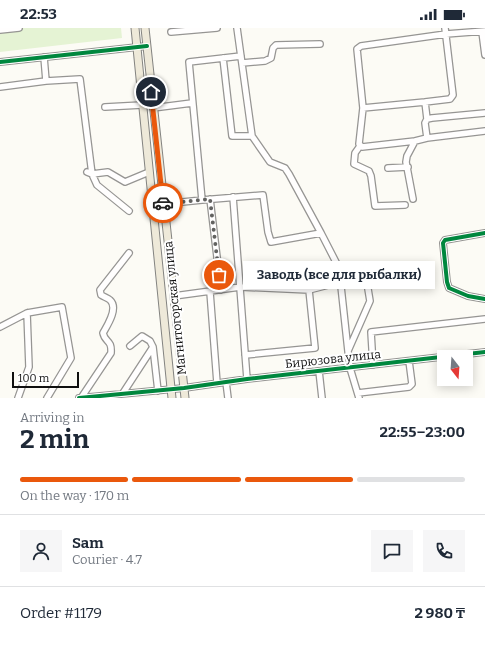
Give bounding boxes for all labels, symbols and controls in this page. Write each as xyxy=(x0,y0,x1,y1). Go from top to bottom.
text: 22:53 xyxy=(20,5,57,23)
pin xyxy=(134,75,168,109)
icon: home xyxy=(140,81,162,103)
courier xyxy=(143,183,183,223)
icon: car xyxy=(152,192,174,214)
street label: Магнитогорская улица xyxy=(161,240,189,376)
pin xyxy=(202,258,236,292)
callout: Заводь (все для рыбалки) xyxy=(243,261,435,289)
icon: bag xyxy=(208,264,230,286)
text: Заводь (все для рыбалки) xyxy=(257,267,421,282)
street label: Бирюзова улица xyxy=(284,347,382,371)
north arrow xyxy=(437,350,473,386)
map controls xyxy=(437,350,473,386)
scale bar xyxy=(12,370,79,389)
text: 100 m xyxy=(18,372,49,385)
text: Arriving in xyxy=(20,410,85,425)
text: 22:55–23:00 xyxy=(380,423,465,441)
text: 2 min xyxy=(20,424,89,455)
text: On the way · 170 m xyxy=(20,488,129,503)
button: person xyxy=(20,530,62,572)
button: chat xyxy=(371,530,413,572)
button: phone xyxy=(423,530,465,572)
text: Sam xyxy=(72,534,104,552)
text: Courier · 4.7 xyxy=(72,552,142,567)
text: Order #1179 xyxy=(20,604,102,622)
text: 2 980 ₸ xyxy=(414,604,465,622)

